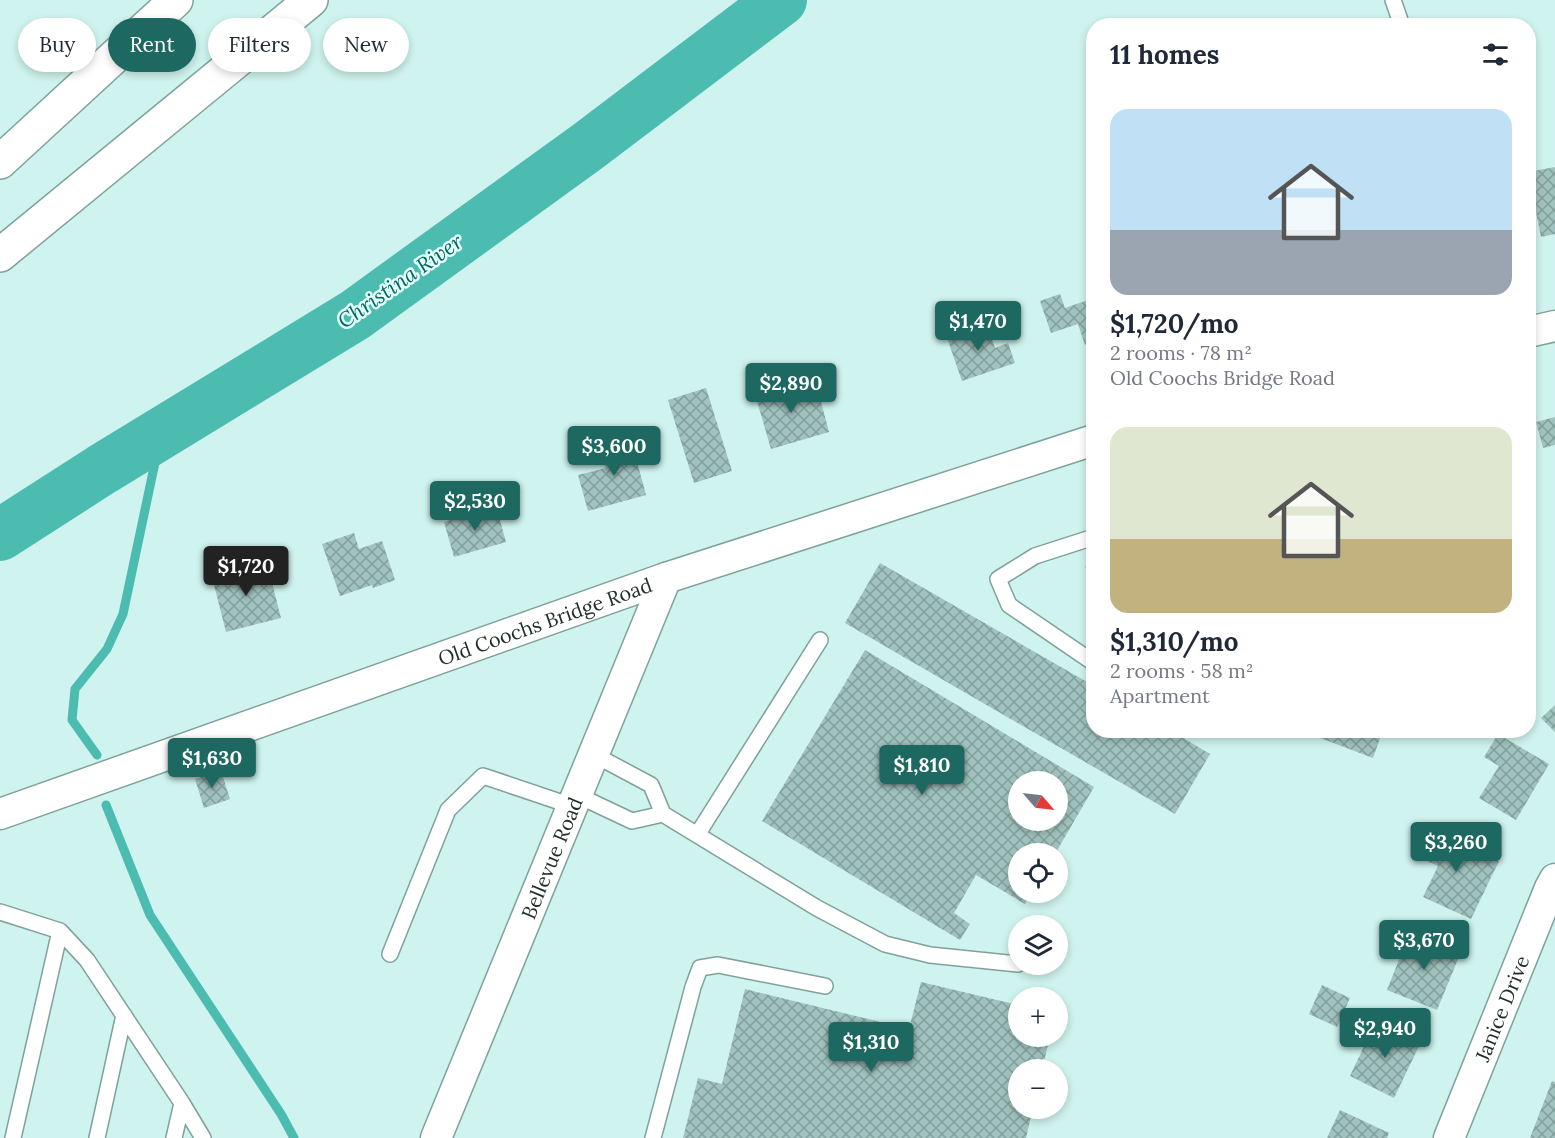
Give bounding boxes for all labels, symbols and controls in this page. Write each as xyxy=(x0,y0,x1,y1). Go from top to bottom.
chip: Buy xyxy=(18,18,96,72)
chip: Rent xyxy=(108,18,196,72)
chip: Filters xyxy=(208,18,311,72)
chip: New xyxy=(323,18,409,72)
text: 11 homes xyxy=(1110,38,1219,71)
icon: filters xyxy=(1479,38,1512,71)
icon: home xyxy=(1257,148,1365,256)
water label: Christina River xyxy=(332,228,468,334)
pin: $1,470 xyxy=(929,301,1027,352)
text: $1,720/mo xyxy=(1110,307,1239,340)
text: $1,470 xyxy=(949,308,1007,333)
text: 2 rooms · 78 m² xyxy=(1110,340,1252,365)
pin: $2,890 xyxy=(742,363,840,414)
text: Old Coochs Bridge Road xyxy=(1110,365,1335,390)
text: $2,890 xyxy=(759,370,823,395)
pin: $3,600 xyxy=(565,426,663,477)
text: $3,600 xyxy=(582,433,646,458)
icon: home xyxy=(1257,466,1365,574)
pin: $2,530 xyxy=(426,481,524,532)
text: $2,530 xyxy=(444,488,506,513)
pin: $1,720 xyxy=(197,546,295,597)
text: $1,720 xyxy=(217,553,275,578)
street label: Old Coochs Bridge Road xyxy=(435,572,655,670)
text: $1,310/mo xyxy=(1110,625,1238,658)
text: 2 rooms · 58 m² xyxy=(1110,658,1254,683)
text: Apartment xyxy=(1110,683,1210,708)
pin: $1,630 xyxy=(163,738,261,789)
text: $1,630 xyxy=(182,745,242,770)
pin: $1,810 xyxy=(873,745,971,796)
text: $1,810 xyxy=(893,752,951,777)
north arrow xyxy=(1008,771,1068,831)
map controls xyxy=(1008,771,1068,1119)
street label: Bellevue Road xyxy=(515,793,587,922)
pin: $3,260 xyxy=(1407,822,1505,873)
text: $3,260 xyxy=(1425,829,1487,854)
button: locate xyxy=(1008,843,1068,903)
button: layers xyxy=(1008,915,1068,975)
pin: $3,670 xyxy=(1375,920,1473,971)
text: $3,670 xyxy=(1393,927,1455,952)
street label: Janice Drive xyxy=(1469,951,1534,1066)
button: + xyxy=(1008,987,1068,1047)
pin: $2,940 xyxy=(1336,1008,1434,1059)
text: $2,940 xyxy=(1354,1015,1416,1040)
pin: $1,310 xyxy=(822,1022,920,1073)
text: $1,310 xyxy=(843,1029,899,1054)
button: − xyxy=(1008,1059,1068,1119)

